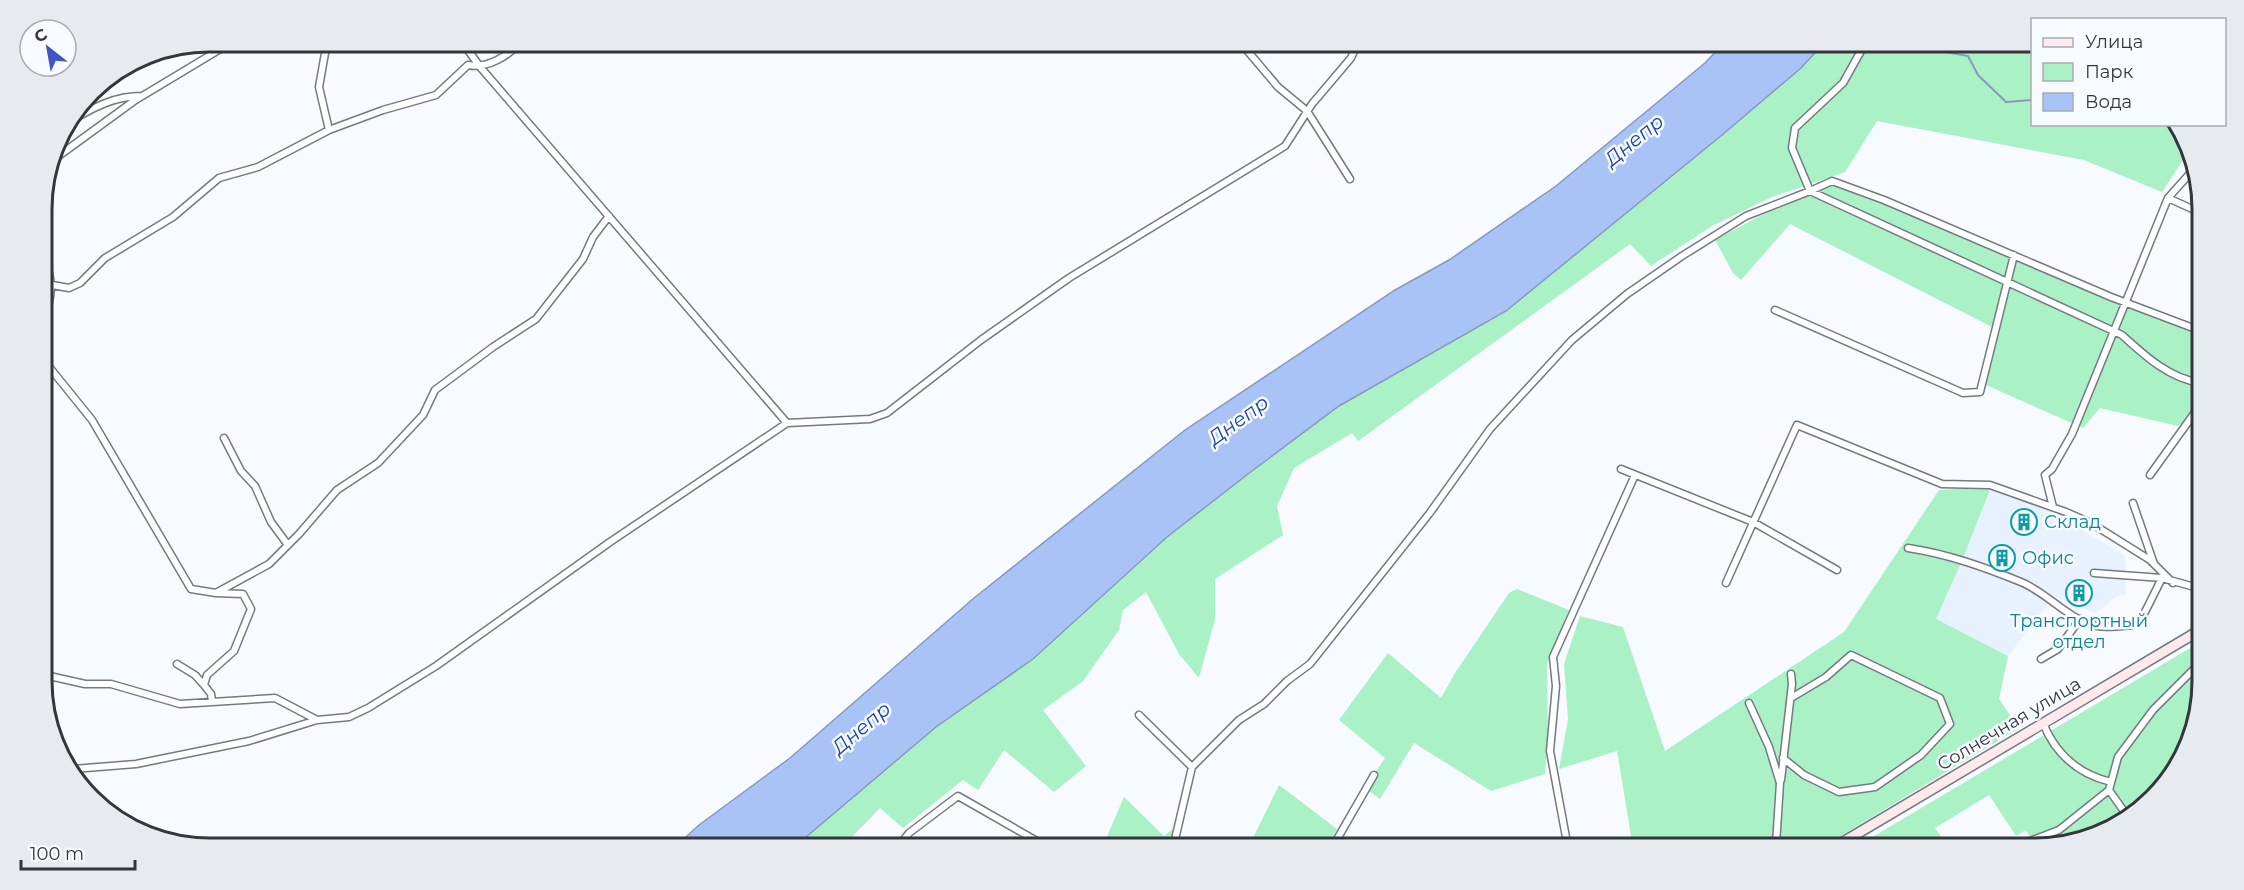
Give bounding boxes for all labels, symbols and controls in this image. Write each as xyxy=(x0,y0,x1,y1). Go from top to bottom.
north arrow xyxy=(18,18,78,78)
legend xyxy=(2031,18,2226,126)
text: С xyxy=(31,24,51,47)
text: Улица xyxy=(2085,31,2143,53)
text: Парк xyxy=(2085,61,2134,83)
text: Вода xyxy=(2085,91,2132,113)
water label: Днепр xyxy=(1598,109,1668,172)
water label: Днепр xyxy=(1201,390,1273,451)
building icon: Склад xyxy=(2009,507,2039,537)
place label: Склад xyxy=(2044,511,2101,533)
building icon: Офис xyxy=(1987,543,2017,573)
place label: Офис xyxy=(2022,547,2074,569)
building icon: Транспортный отдел xyxy=(2064,578,2094,608)
place label: Транспортный отдел xyxy=(2010,610,2148,653)
street label: Солнечная улица xyxy=(1933,672,2085,776)
water label: Днепр xyxy=(825,697,895,761)
scale bar xyxy=(21,833,135,871)
text: 100 m xyxy=(30,843,84,865)

